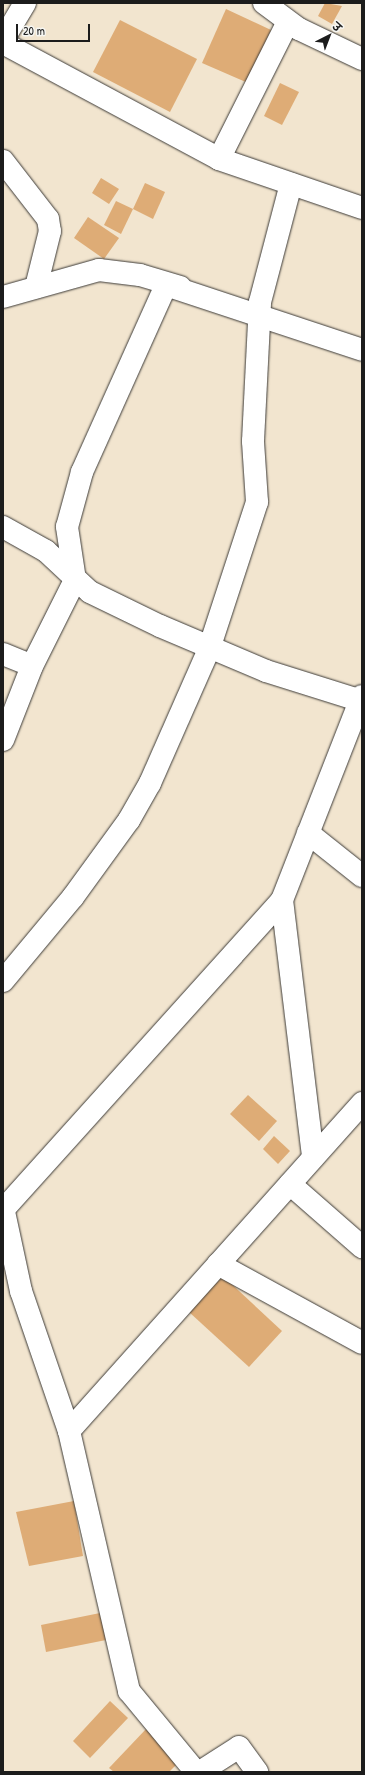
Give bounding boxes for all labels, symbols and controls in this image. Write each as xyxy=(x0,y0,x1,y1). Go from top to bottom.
scale bar xyxy=(18,16,92,42)
north arrow xyxy=(309,16,349,56)
text: उ xyxy=(330,19,344,35)
text: 20 m xyxy=(23,22,45,39)

